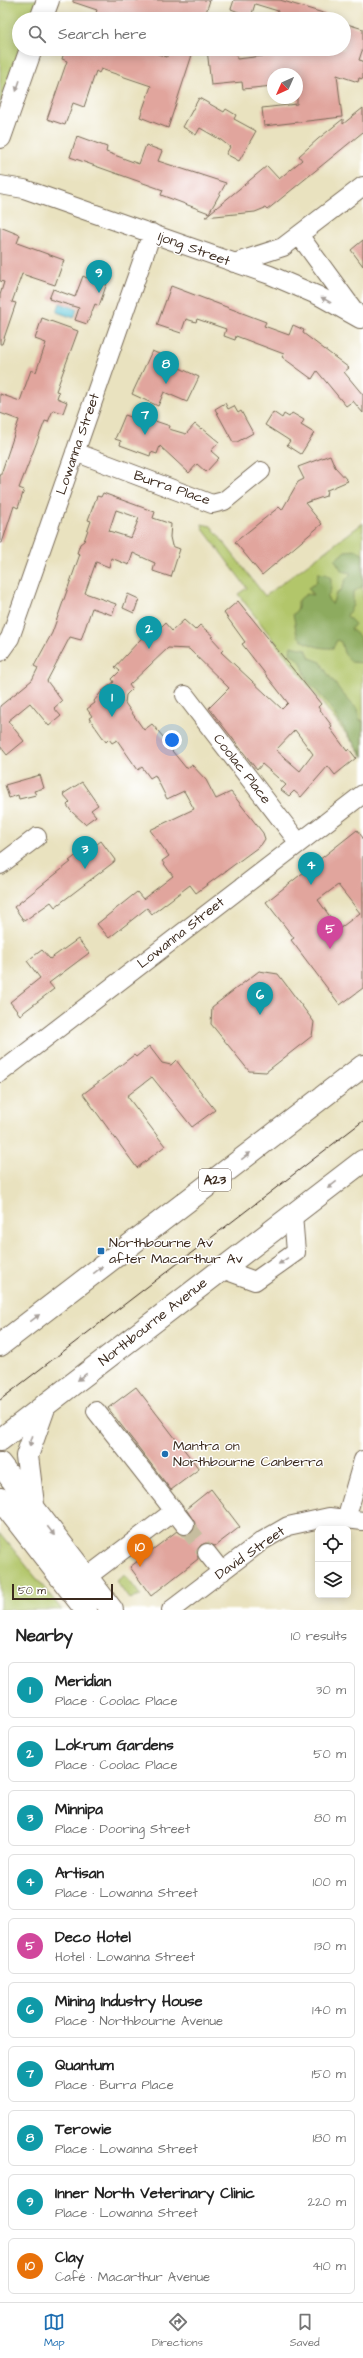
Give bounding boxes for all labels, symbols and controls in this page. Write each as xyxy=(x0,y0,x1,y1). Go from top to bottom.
search box xyxy=(12,12,351,56)
icon: search xyxy=(26,23,48,45)
text: Search here xyxy=(58,24,147,45)
north arrow xyxy=(267,68,303,104)
one-way arrow xyxy=(15,80,21,92)
street label: Ijong Street xyxy=(155,227,233,271)
pin: 9 xyxy=(86,260,112,293)
one-way arrow xyxy=(320,297,332,303)
pin: 8 xyxy=(153,351,179,384)
street label: Lowanna Street xyxy=(51,390,105,497)
pin: 7 xyxy=(132,402,158,435)
street label: Burra Place xyxy=(131,466,213,511)
pin: 2 xyxy=(136,616,162,649)
pin: 1 xyxy=(99,684,125,717)
your location xyxy=(162,730,182,750)
street label: Coolac Place xyxy=(208,730,276,809)
pin: 3 xyxy=(72,836,98,869)
pin: 4 xyxy=(298,852,324,885)
street label: Lowanna Street xyxy=(133,892,229,973)
pin: 5 xyxy=(317,916,343,949)
pin: 6 xyxy=(247,982,273,1015)
one-way arrow xyxy=(240,1152,251,1161)
road number: A23 xyxy=(199,1169,231,1191)
one-way arrow xyxy=(327,1181,338,1189)
place label: Northbourne Av after Macarthur Av xyxy=(109,1233,243,1269)
marker: Northbourne Av after Macarthur Av xyxy=(96,1246,106,1256)
one-way arrow xyxy=(277,1257,288,1265)
one-way arrow xyxy=(93,1266,103,1274)
street label: Northbourne Avenue xyxy=(94,1273,212,1371)
one-way arrow xyxy=(30,1313,41,1322)
one-way arrow xyxy=(76,1373,87,1381)
one-way arrow xyxy=(28,1436,34,1448)
place label: Mantra on Northbourne Canberra xyxy=(173,1436,323,1472)
marker: Mantra on Northbourne Canberra xyxy=(160,1449,170,1459)
street label: David Street xyxy=(211,1521,289,1585)
one-way arrow xyxy=(47,1525,56,1536)
map controls xyxy=(315,1526,351,1598)
button: locate xyxy=(315,1526,351,1562)
pin: 10 xyxy=(127,1534,153,1567)
button: layers xyxy=(315,1562,351,1598)
scale bar xyxy=(12,1582,113,1601)
text: 50 m xyxy=(18,1583,46,1598)
text: Nearby xyxy=(16,1624,73,1648)
text: 10 results xyxy=(291,1627,347,1645)
text: Meridian xyxy=(55,1671,111,1692)
text: 1 xyxy=(29,1681,31,1699)
text: 30 m xyxy=(316,1681,346,1699)
text: Place · Coolac Place xyxy=(55,1692,178,1710)
text: Lokrum Gardens xyxy=(55,1735,174,1756)
text: 2 xyxy=(26,1745,34,1763)
text: 50 m xyxy=(313,1745,346,1763)
text: Place · Coolac Place xyxy=(55,1756,178,1774)
text: Minnipa xyxy=(55,1799,103,1820)
text: 3 xyxy=(27,1809,33,1827)
text: 80 m xyxy=(314,1809,346,1827)
text: Place · Dooring Street xyxy=(55,1820,190,1838)
text: Artisan xyxy=(55,1863,104,1884)
text: 4 xyxy=(26,1873,34,1891)
text: 100 m xyxy=(313,1873,346,1891)
text: Place · Lowanna Street xyxy=(55,1884,198,1902)
text: Deco Hotel xyxy=(55,1927,131,1948)
text: 5 xyxy=(25,1937,35,1955)
text: 130 m xyxy=(314,1937,346,1955)
text: Hotel · Lowanna Street xyxy=(55,1948,195,1966)
text: Mining Industry House xyxy=(55,1991,203,2012)
text: 6 xyxy=(26,2001,34,2019)
text: 140 m xyxy=(312,2001,346,2019)
text: Place · Northbourne Avenue xyxy=(55,2012,223,2030)
text: Quantum xyxy=(55,2055,114,2076)
text: 7 xyxy=(26,2065,34,2083)
text: 150 m xyxy=(312,2065,346,2083)
text: Place · Burra Place xyxy=(55,2076,174,2094)
text: Terowie xyxy=(55,2119,112,2140)
text: 8 xyxy=(26,2129,34,2147)
text: 180 m xyxy=(312,2129,346,2147)
text: Place · Lowanna Street xyxy=(55,2140,198,2158)
text: Inner North Veterinary Clinic xyxy=(55,2183,255,2204)
text: 9 xyxy=(26,2193,34,2211)
text: 220 m xyxy=(308,2193,346,2211)
text: Place · Lowanna Street xyxy=(55,2204,198,2222)
text: Clay xyxy=(55,2247,84,2268)
text: 10 xyxy=(25,2257,35,2275)
text: 410 m xyxy=(312,2257,346,2275)
text: Café · Macarthur Avenue xyxy=(55,2268,210,2286)
tab: Map xyxy=(43,2311,65,2350)
tab: Directions xyxy=(152,2311,203,2350)
tab: Saved xyxy=(290,2311,320,2350)

